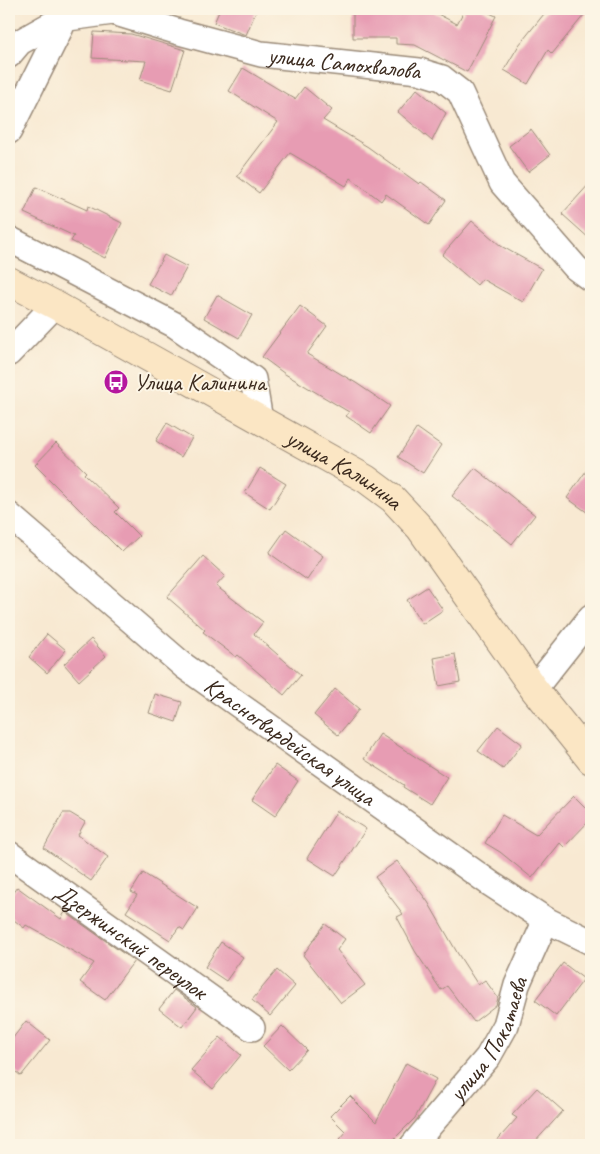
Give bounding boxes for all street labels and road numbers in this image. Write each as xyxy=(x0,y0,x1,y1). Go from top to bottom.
street label: улица Самохвалова xyxy=(264,40,423,86)
street label: улица Калинина xyxy=(279,422,411,517)
street label: Красногвардейская улица xyxy=(198,670,382,813)
street label: Дзержинский переулок xyxy=(49,877,215,1007)
street label: улица Покатаева xyxy=(441,970,535,1109)

